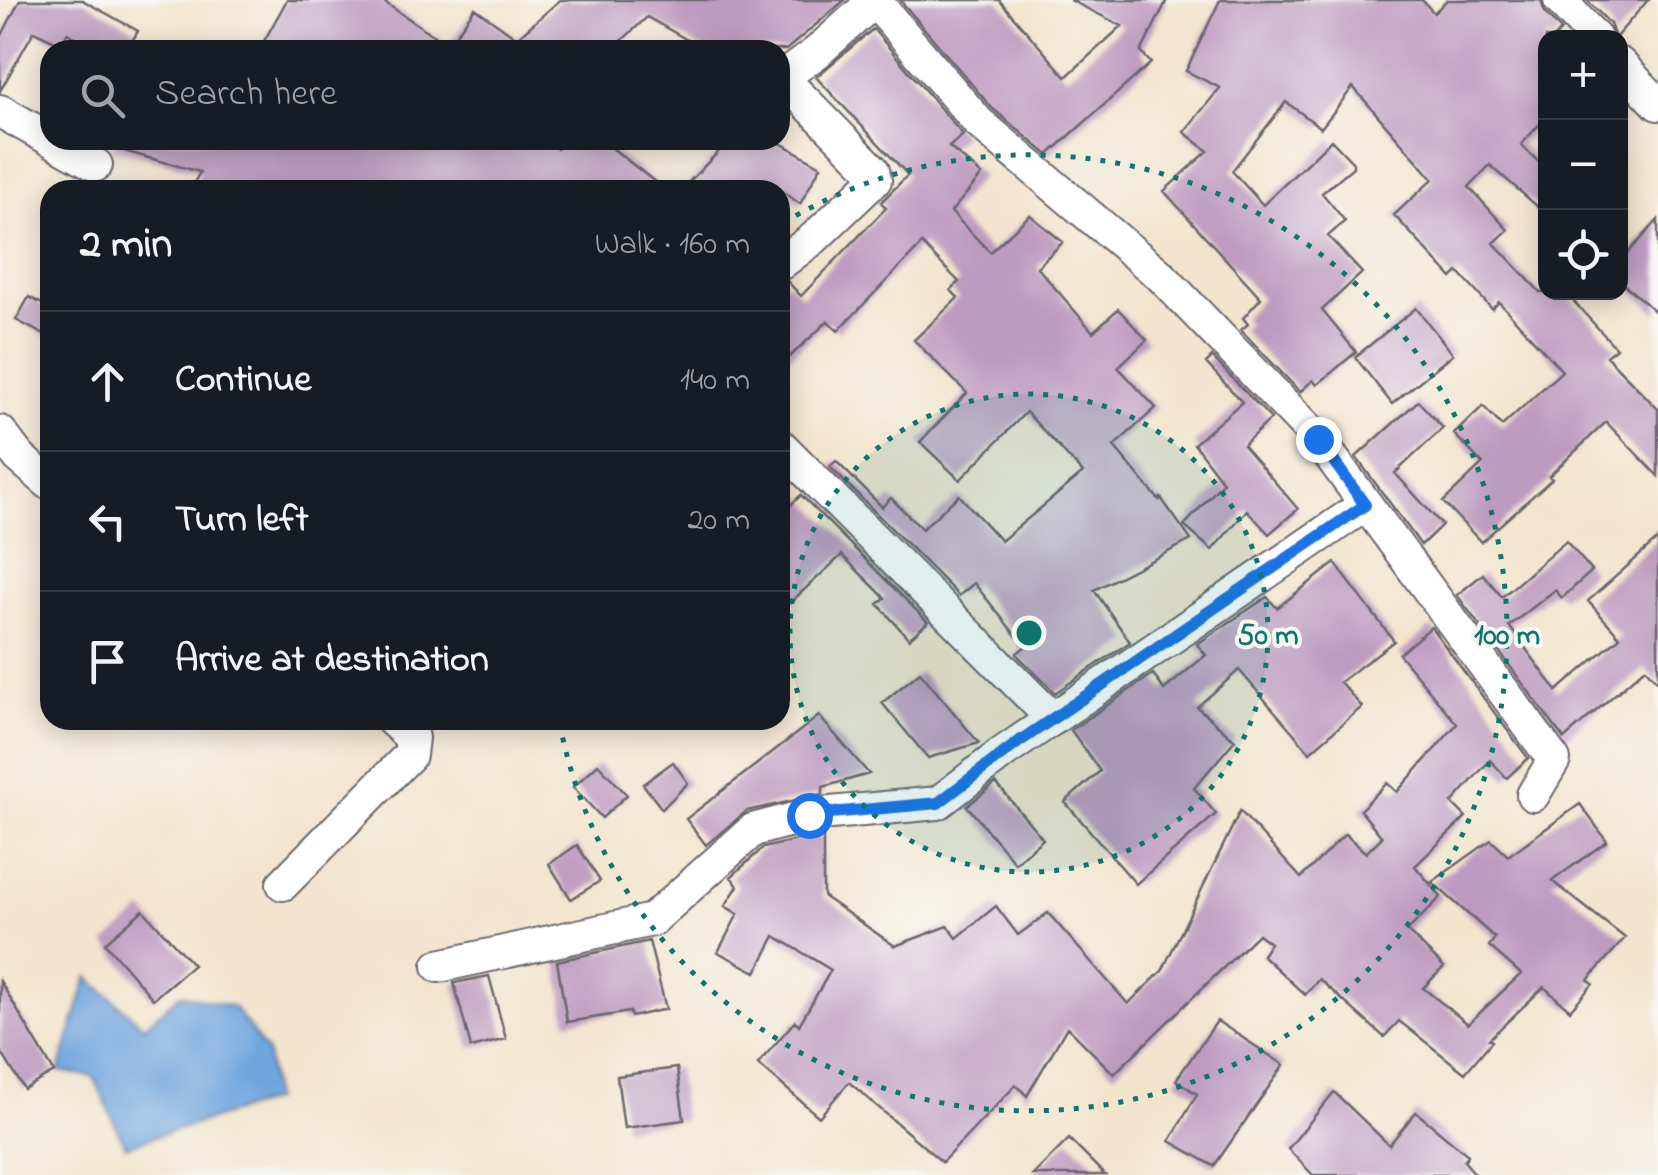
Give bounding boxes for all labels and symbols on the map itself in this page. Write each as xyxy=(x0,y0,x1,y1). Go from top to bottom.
route end xyxy=(1296,417,1342,463)
centre of rings xyxy=(1011,615,1047,651)
text: 50 m xyxy=(1238,615,1298,659)
text: 100 m xyxy=(1474,615,1540,659)
route start xyxy=(787,793,833,839)

